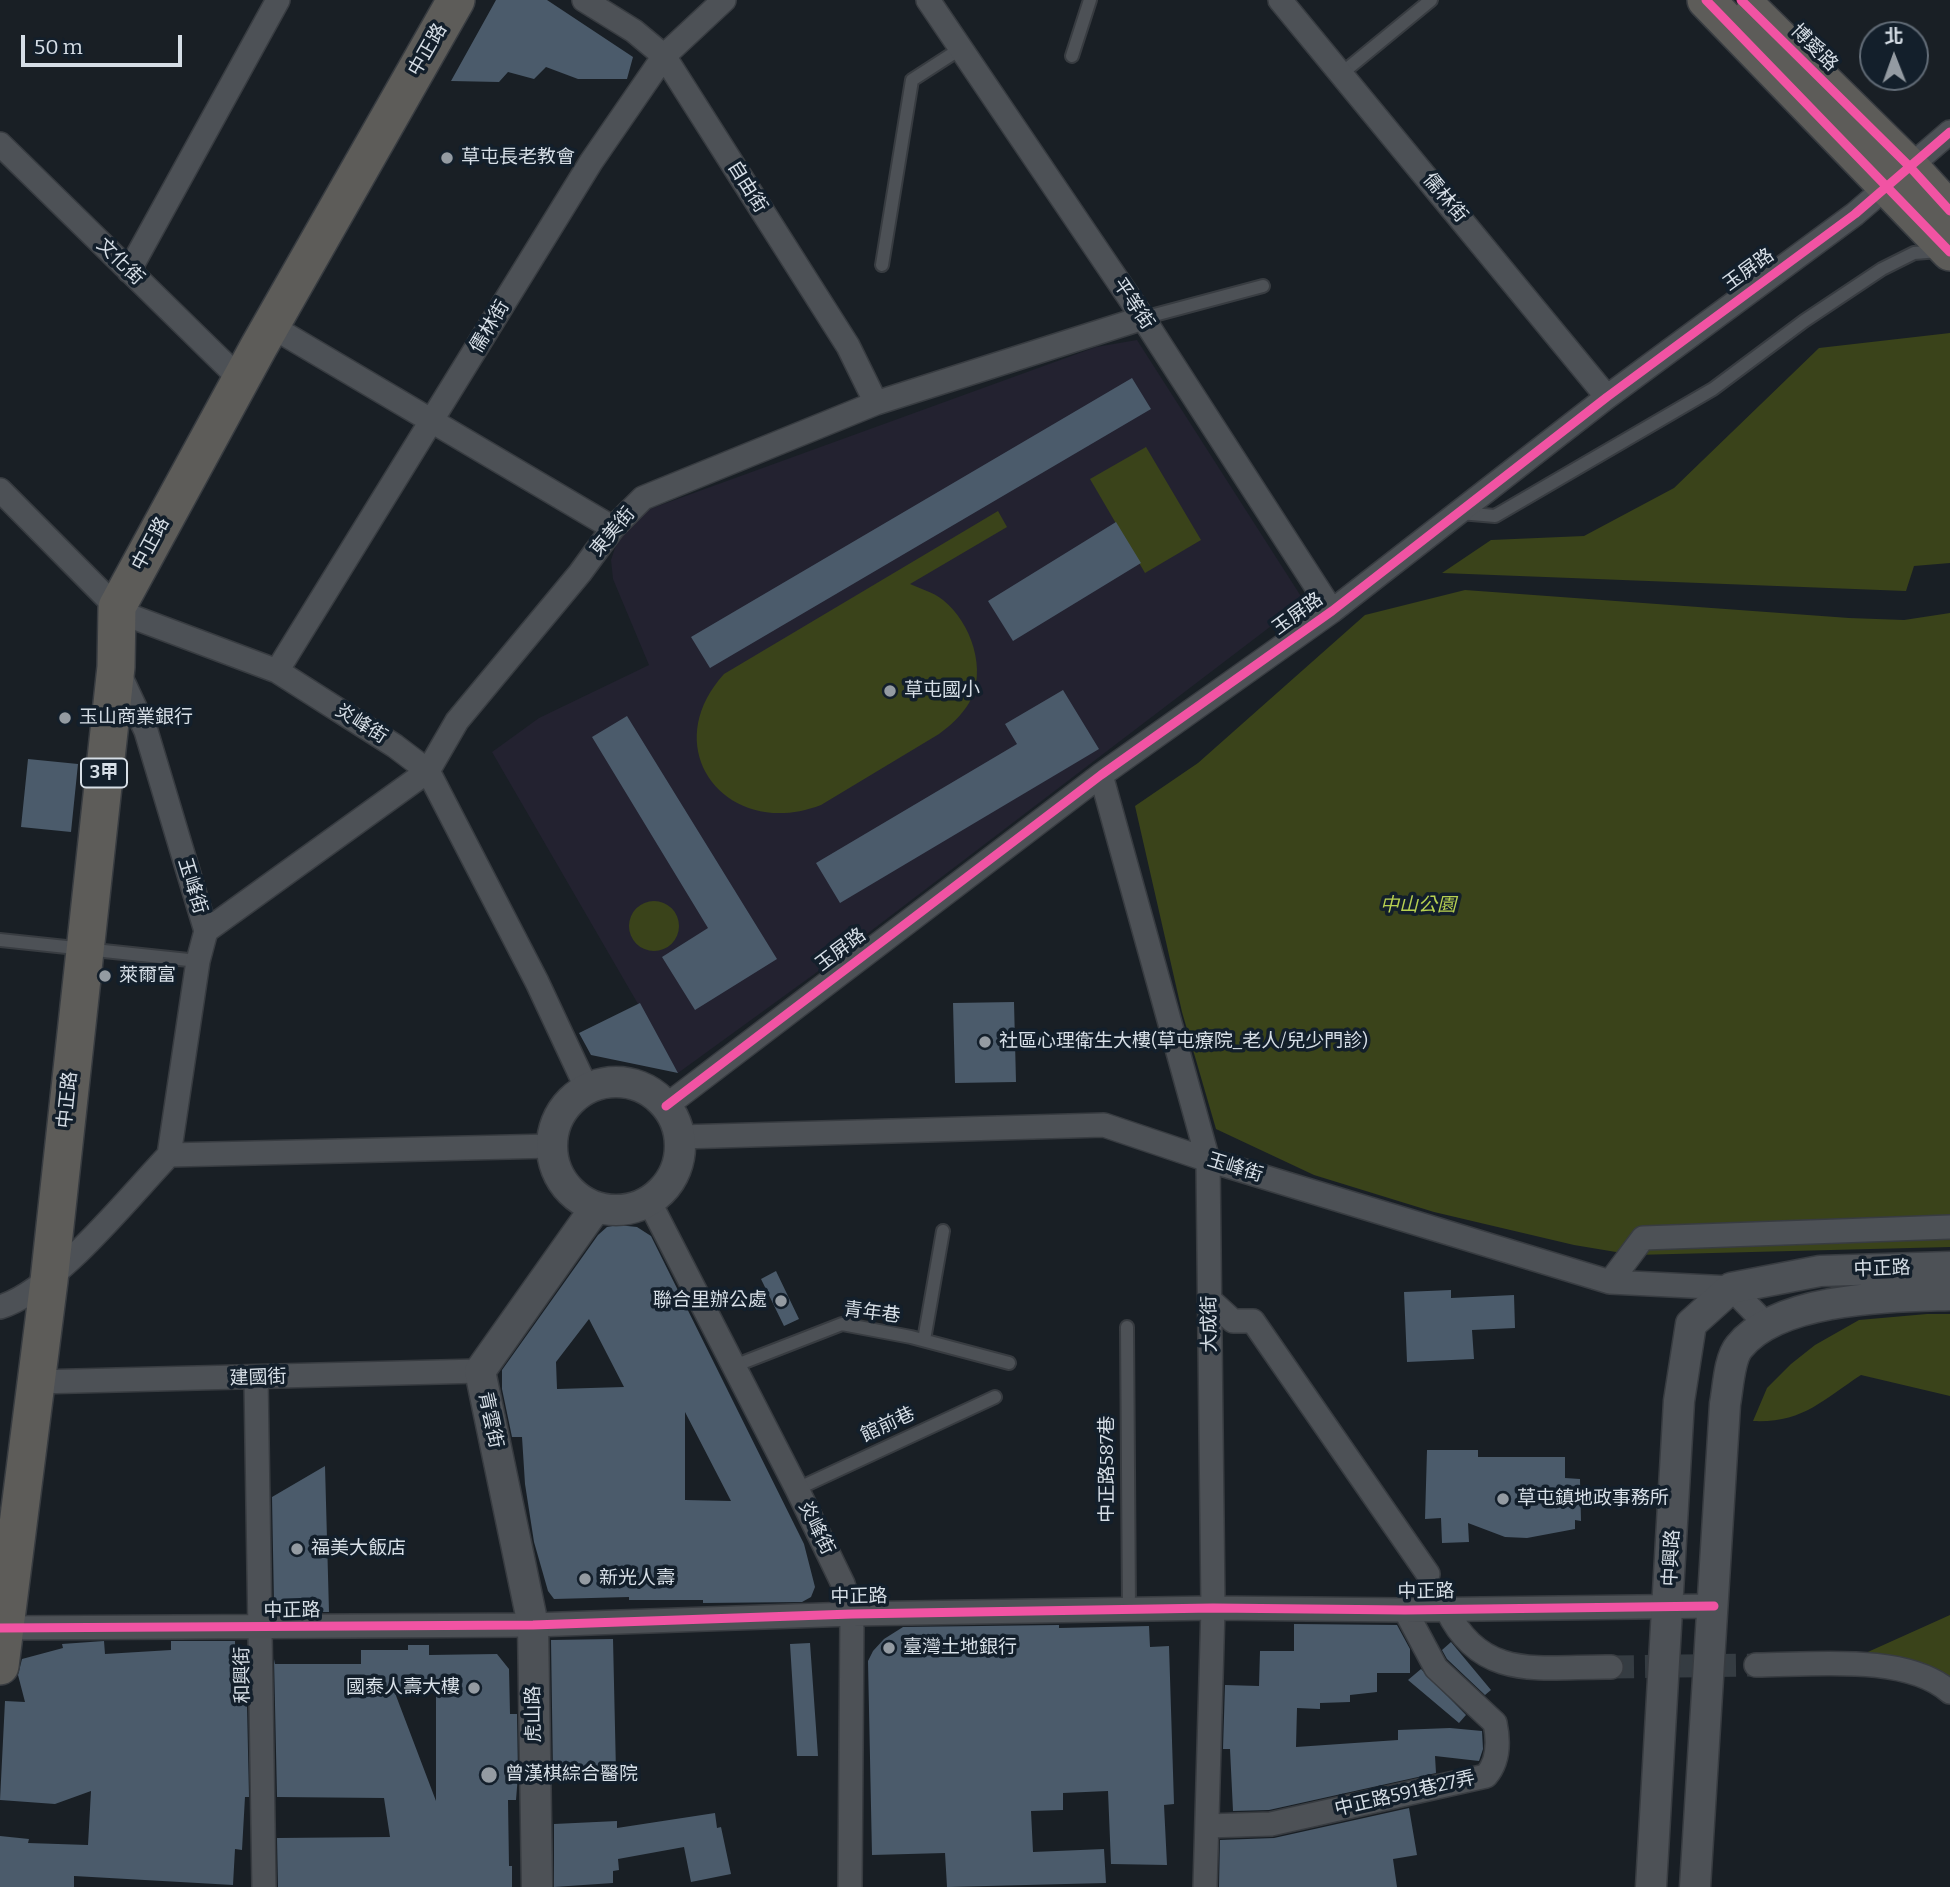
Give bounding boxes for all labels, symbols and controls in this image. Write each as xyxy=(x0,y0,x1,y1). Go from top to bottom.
street label: 中正路 xyxy=(404,20,452,80)
street label: 博愛路 xyxy=(1786,20,1842,76)
scale bar xyxy=(24,21,186,65)
north arrow xyxy=(1859,21,1929,91)
text: 北 xyxy=(1884,25,1903,48)
text: 50 m xyxy=(34,34,83,60)
place label: 草屯長老教會 xyxy=(461,147,575,169)
marker: 草屯長老教會 xyxy=(439,150,455,166)
street label: 自由街 xyxy=(722,157,772,217)
street label: 儒林街 xyxy=(1418,169,1472,227)
street label: 文化街 xyxy=(92,234,148,290)
street label: 玉屏路 xyxy=(1719,244,1779,296)
street label: 平等街 xyxy=(1108,274,1158,334)
street label: 儒林街 xyxy=(466,297,514,357)
street label: 東美街 xyxy=(586,503,640,561)
street label: 中正路 xyxy=(128,513,174,575)
street label: 玉屏路 xyxy=(1268,588,1328,640)
place label: 草屯國小 xyxy=(904,680,980,702)
marker: 草屯國小 xyxy=(882,683,898,699)
street label: 炎峰街 xyxy=(331,699,391,749)
place label: 玉山商業銀行 xyxy=(79,707,193,729)
marker: 玉山商業銀行 xyxy=(57,710,73,726)
road number: 3甲 xyxy=(81,758,127,788)
street label: 玉峰街 xyxy=(173,855,211,917)
park label: 中山公園 xyxy=(1380,895,1456,917)
street label: 玉屏路 xyxy=(811,924,871,976)
place label: 萊爾富 xyxy=(119,965,176,987)
marker: 萊爾富 xyxy=(97,968,113,984)
place label: 社區心理衛生大樓(草屯療院_老人/兒少門診) xyxy=(999,1031,1368,1053)
marker: 社區心理衛生大樓(草屯療院_老人/兒少門診) xyxy=(977,1034,993,1050)
street label: 中正路 xyxy=(54,1070,82,1130)
street label: 玉峰街 xyxy=(1204,1149,1266,1187)
street label: 中正路 xyxy=(1853,1257,1911,1281)
place label: 聯合里辦公處 xyxy=(653,1290,767,1312)
marker: 聯合里辦公處 xyxy=(773,1293,789,1309)
street label: 大成街 xyxy=(1198,1295,1222,1353)
street label: 青年巷 xyxy=(842,1298,902,1328)
street label: 建國街 xyxy=(229,1366,287,1390)
street label: 青雲街 xyxy=(473,1390,507,1450)
street label: 館前巷 xyxy=(857,1403,919,1447)
street label: 中正路587巷 xyxy=(1097,1415,1119,1523)
place label: 草屯鎮地政事務所 xyxy=(1517,1488,1669,1510)
marker: 草屯鎮地政事務所 xyxy=(1495,1491,1511,1507)
street label: 炎峰街 xyxy=(793,1497,839,1559)
street label: 中興路 xyxy=(1659,1529,1685,1587)
place label: 福美大飯店 xyxy=(311,1538,406,1560)
marker: 福美大飯店 xyxy=(289,1541,305,1557)
place label: 新光人壽 xyxy=(599,1568,675,1590)
marker: 新光人壽 xyxy=(577,1571,593,1587)
street label: 中正路 xyxy=(1397,1580,1455,1604)
street label: 中正路 xyxy=(830,1585,888,1609)
street label: 中正路 xyxy=(263,1599,321,1623)
place label: 臺灣土地銀行 xyxy=(903,1637,1017,1659)
marker: 臺灣土地銀行 xyxy=(881,1640,897,1656)
street label: 和興街 xyxy=(231,1646,255,1704)
place label: 國泰人壽大樓 xyxy=(346,1677,460,1699)
marker: 國泰人壽大樓 xyxy=(466,1680,482,1696)
street label: 虎山路 xyxy=(522,1685,546,1743)
place label: 曾漢棋綜合醫院 xyxy=(505,1764,638,1786)
marker: 曾漢棋綜合醫院 xyxy=(479,1765,499,1785)
street label: 中正路591巷27弄 xyxy=(1333,1767,1477,1821)

